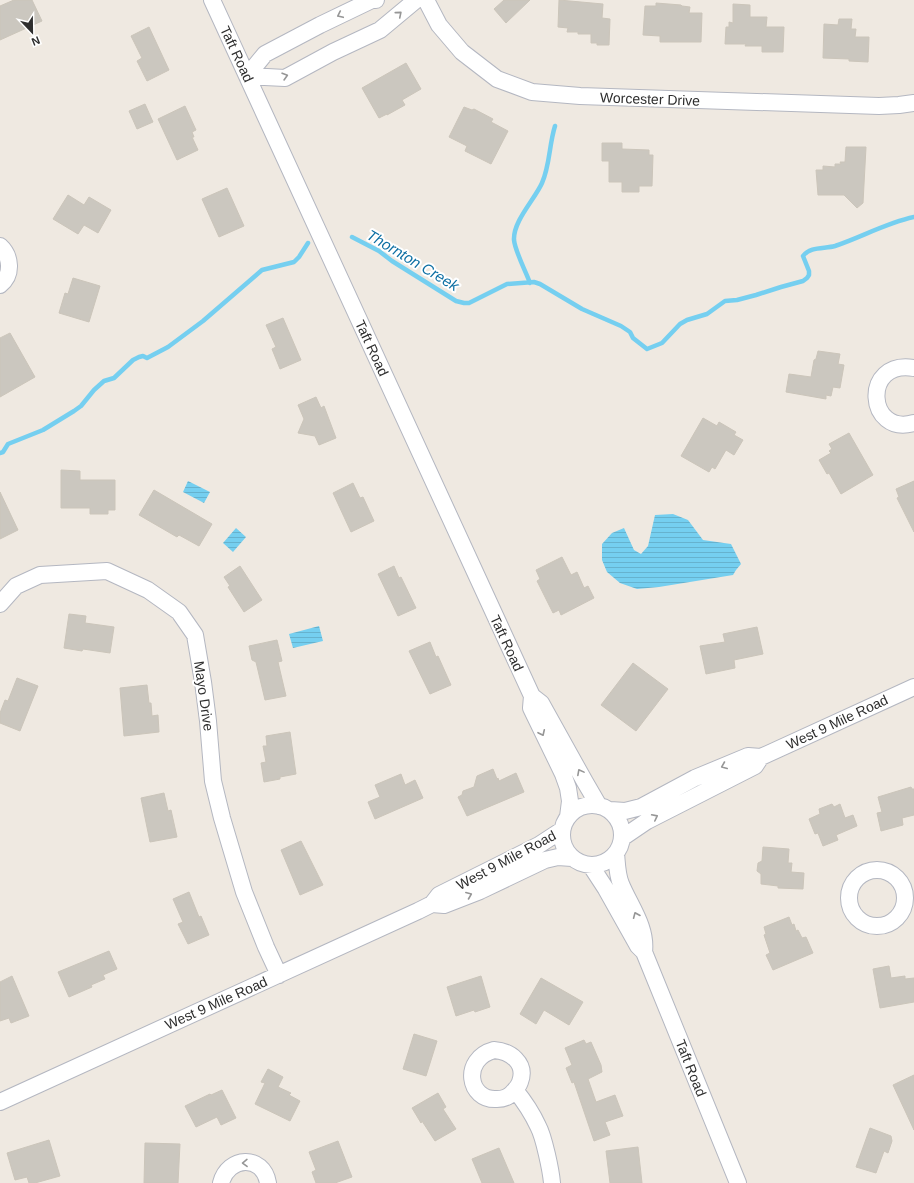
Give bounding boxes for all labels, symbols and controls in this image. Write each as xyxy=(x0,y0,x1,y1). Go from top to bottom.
one-way arrow xyxy=(337,10,345,18)
north arrow xyxy=(12,12,52,52)
one-way arrow xyxy=(394,12,401,19)
street label: Taft Road xyxy=(217,23,257,85)
text: N xyxy=(30,34,42,48)
one-way arrow xyxy=(282,72,289,80)
street label: Worcester Drive xyxy=(600,89,701,109)
water label: Thornton Creek xyxy=(364,226,463,295)
street label: Taft Road xyxy=(352,317,392,379)
street label: Taft Road xyxy=(487,612,527,674)
street label: Mayo Drive xyxy=(191,660,217,732)
street label: West 9 Mile Road xyxy=(784,691,890,753)
one-way arrow xyxy=(537,728,545,736)
one-way arrow xyxy=(720,761,728,769)
one-way arrow xyxy=(577,769,584,777)
one-way arrow xyxy=(651,814,658,822)
street label: West 9 Mile Road xyxy=(454,827,558,893)
one-way arrow xyxy=(465,892,472,900)
one-way arrow xyxy=(633,911,641,918)
street label: West 9 Mile Road xyxy=(162,973,270,1033)
street label: Taft Road xyxy=(672,1037,710,1099)
one-way arrow xyxy=(242,1159,248,1167)

